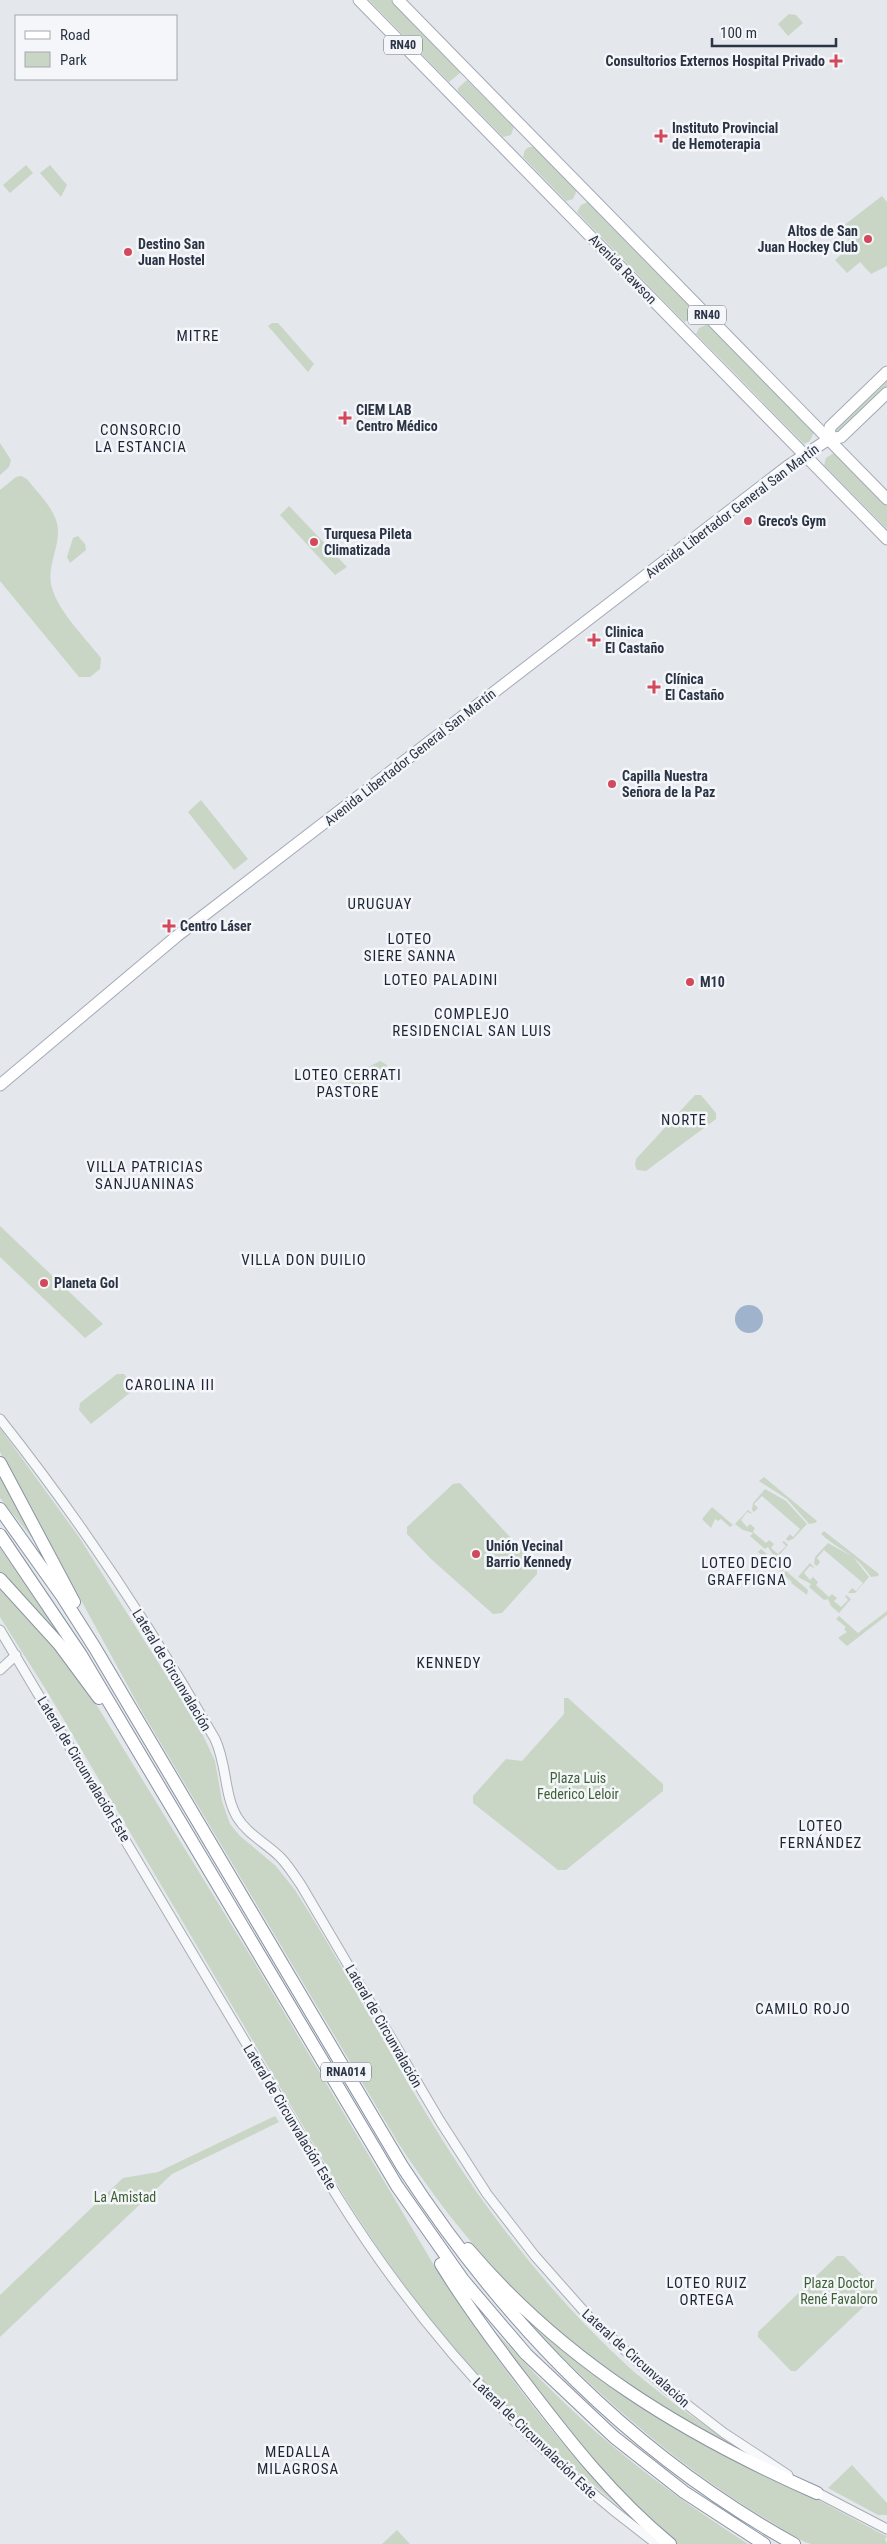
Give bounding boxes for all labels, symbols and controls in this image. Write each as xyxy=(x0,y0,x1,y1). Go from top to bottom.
legend xyxy=(15,15,178,80)
scale bar xyxy=(712,15,836,47)
text: 100 m xyxy=(720,24,757,42)
text: Road xyxy=(60,26,90,44)
road number: RN40 xyxy=(384,36,422,54)
text: Park xyxy=(60,51,87,69)
place label: Consultorios Externos Hospital Privado xyxy=(606,53,825,69)
marker: Consultorios Externos Hospital Privado xyxy=(829,54,843,68)
place label: Instituto Provincial de Hemoterapia xyxy=(672,120,778,152)
marker: Instituto Provincial de Hemoterapia xyxy=(654,129,668,143)
place label: Altos de San Juan Hockey Club xyxy=(758,223,858,255)
street label: Avenida Rawson xyxy=(586,231,660,307)
marker: Altos de San Juan Hockey Club xyxy=(862,233,874,245)
place label: Destino San Juan Hostel xyxy=(138,236,205,268)
marker: Destino San Juan Hostel xyxy=(122,246,134,258)
road number: RN40 xyxy=(688,306,726,324)
district label: MITRE xyxy=(176,327,220,345)
place label: CIEM LAB Centro Médico xyxy=(356,402,438,434)
marker: CIEM LAB Centro Médico xyxy=(338,411,352,425)
district label: CONSORCIO LA ESTANCIA xyxy=(95,421,187,456)
street label: Avenida Libertador General San Martín xyxy=(642,441,822,581)
place label: Greco's Gym xyxy=(758,513,826,529)
marker: Greco's Gym xyxy=(742,515,754,527)
place label: Turquesa Pileta Climatizada xyxy=(324,526,412,558)
marker: Turquesa Pileta Climatizada xyxy=(308,536,320,548)
place label: Clinica El Castaño xyxy=(605,624,664,656)
marker: Clinica El Castaño xyxy=(587,633,601,647)
place label: Clínica El Castaño xyxy=(665,671,724,703)
marker: Clínica El Castaño xyxy=(647,680,661,694)
street label: Avenida Libertador General San Martín xyxy=(321,685,499,829)
place label: Capilla Nuestra Señora de la Paz xyxy=(622,768,715,800)
marker: Capilla Nuestra Señora de la Paz xyxy=(606,778,618,790)
district label: URUGUAY xyxy=(348,895,412,913)
place label: Centro Láser xyxy=(180,918,252,934)
marker: Centro Láser xyxy=(162,919,176,933)
district label: LOTEO SIERE SANNA xyxy=(364,930,456,965)
district label: LOTEO PALADINI xyxy=(384,971,498,989)
place label: M10 xyxy=(700,974,725,990)
marker: M10 xyxy=(684,976,696,988)
district label: COMPLEJO RESIDENCIAL SAN LUIS xyxy=(392,1005,552,1040)
district label: LOTEO CERRATI PASTORE xyxy=(294,1066,402,1101)
district label: NORTE xyxy=(661,1111,707,1129)
district label: VILLA PATRICIAS SANJUANINAS xyxy=(87,1158,204,1193)
district label: VILLA DON DUILIO xyxy=(241,1251,367,1269)
place label: Planeta Gol xyxy=(54,1275,118,1291)
marker: Planeta Gol xyxy=(38,1277,50,1289)
district label: CAROLINA III xyxy=(125,1376,215,1394)
place label: Unión Vecinal Barrio Kennedy xyxy=(486,1538,572,1570)
marker: Unión Vecinal Barrio Kennedy xyxy=(470,1548,482,1560)
district label: LOTEO DECIO GRAFFIGNA xyxy=(701,1554,793,1589)
street label: Lateral de Circunvalación xyxy=(129,1606,215,1734)
district label: KENNEDY xyxy=(417,1654,481,1672)
street label: Lateral de Circunvalación Este xyxy=(34,1694,134,1845)
park label: Plaza Luis Federico Leloir xyxy=(537,1770,619,1802)
district label: LOTEO FERNÁNDEZ xyxy=(780,1817,862,1852)
street label: Lateral de Circunvalación xyxy=(342,1962,426,2090)
district label: CAMILO ROJO xyxy=(755,2000,851,2018)
street label: Lateral de Circunvalación Este xyxy=(240,2042,340,2193)
road number: RNA014 xyxy=(321,2062,371,2082)
park label: La Amistad xyxy=(94,2189,156,2205)
district label: LOTEO RUIZ ORTEGA xyxy=(666,2274,748,2309)
park label: Plaza Doctor René Favaloro xyxy=(800,2275,878,2307)
street label: Lateral de Circunvalación xyxy=(579,2305,693,2411)
street label: Lateral de Circunvalación Este xyxy=(470,2374,601,2502)
district label: MEDALLA MILAGROSA xyxy=(257,2443,339,2478)

